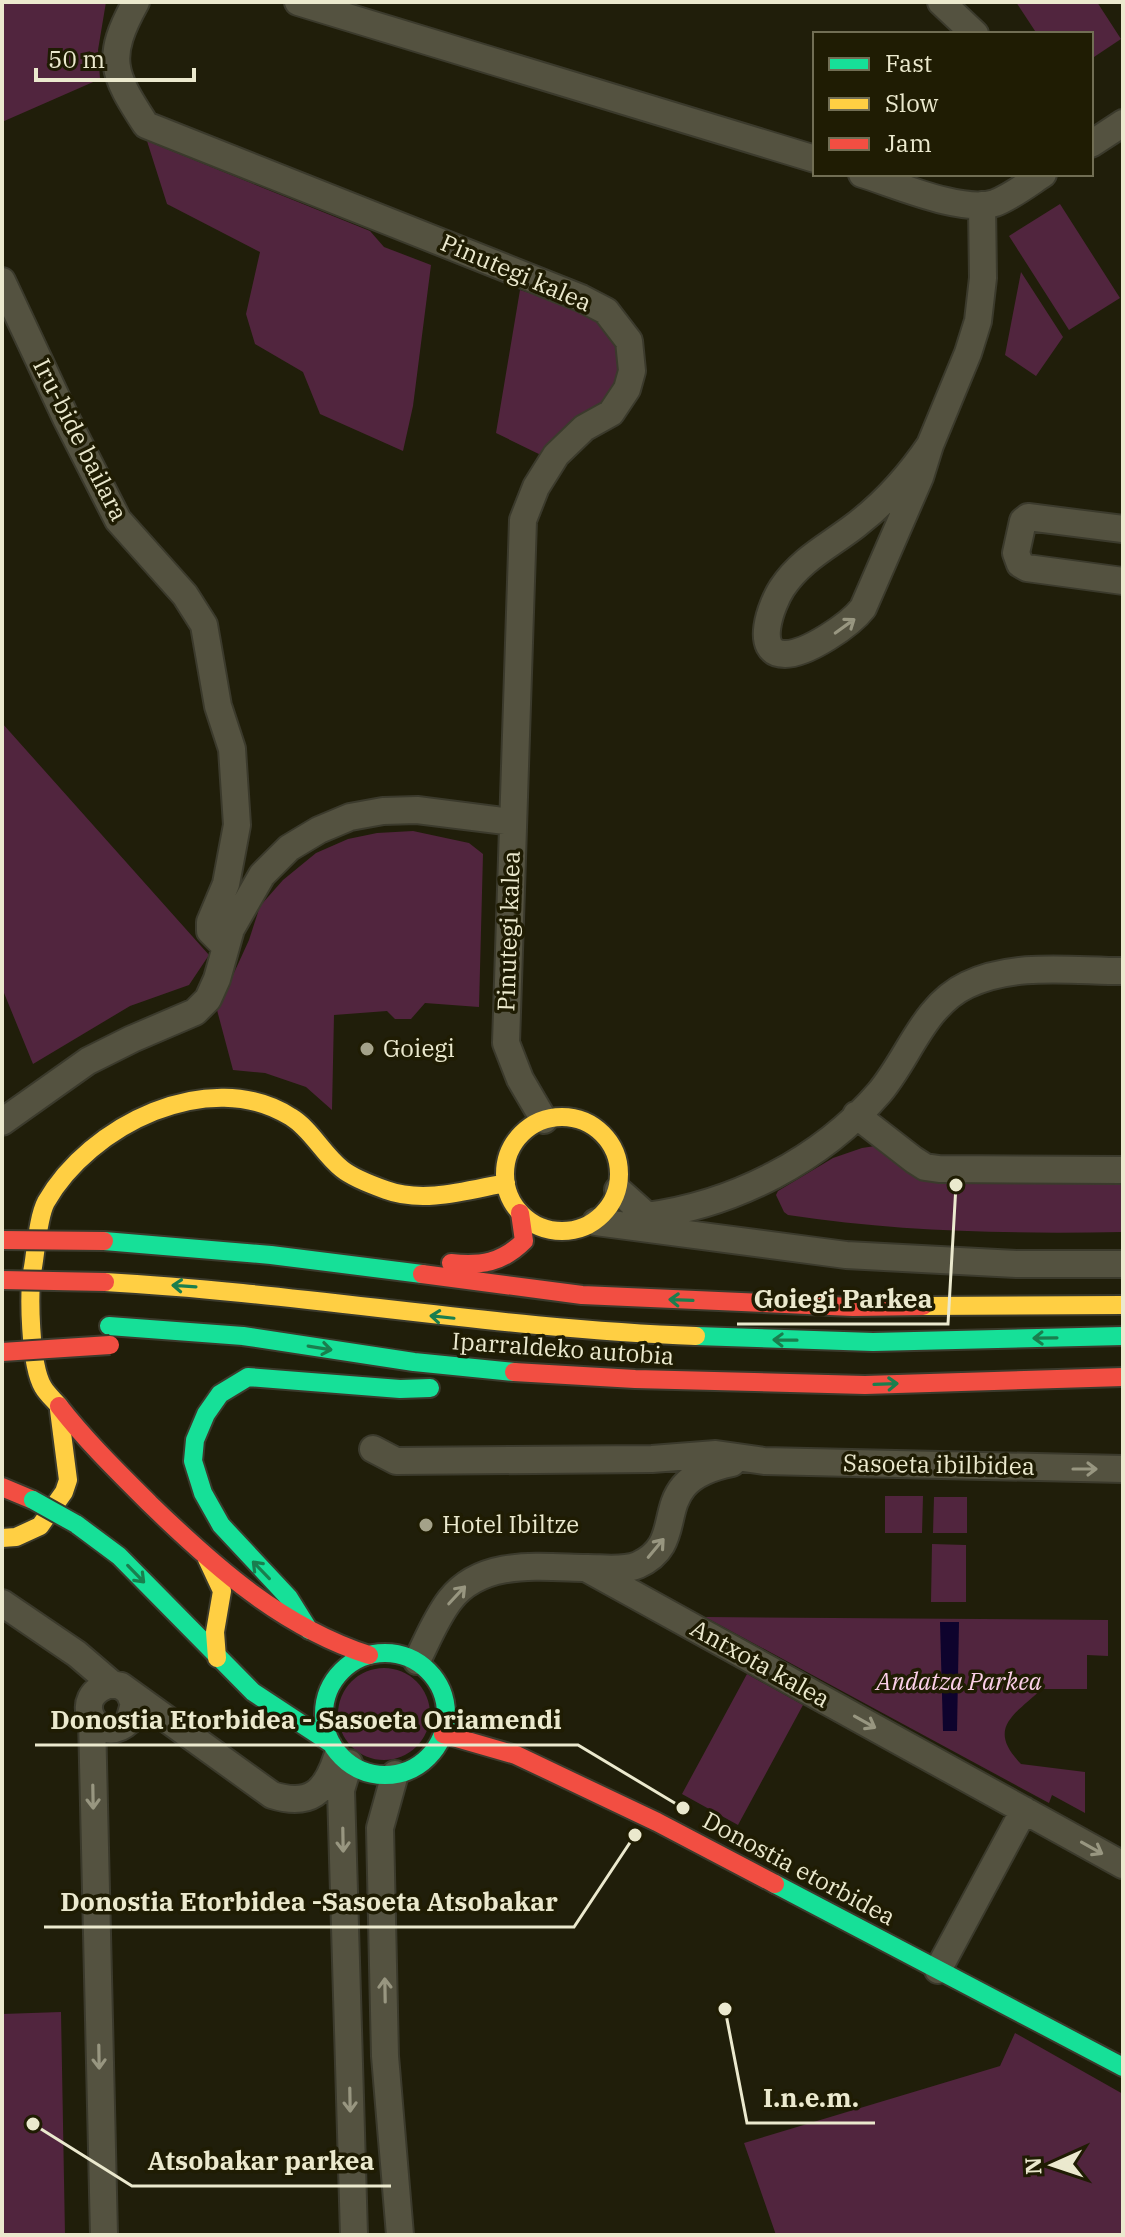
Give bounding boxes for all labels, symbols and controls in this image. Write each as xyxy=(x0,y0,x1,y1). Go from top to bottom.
scale bar xyxy=(36,32,194,82)
legend xyxy=(813,32,1093,176)
text: 50 m xyxy=(48,43,105,75)
text: Fast xyxy=(885,47,932,79)
text: Slow xyxy=(885,87,939,119)
text: Jam xyxy=(885,127,932,159)
street label: Pinutegi kalea xyxy=(436,226,597,318)
street label: Iru-bide bailara xyxy=(26,353,136,526)
one-way arrow xyxy=(833,618,855,634)
street label: Pinutegi kalea xyxy=(489,850,527,1012)
place label: Goiegi xyxy=(383,1032,455,1064)
marker: Goiegi xyxy=(358,1040,376,1058)
callout: Goiegi Parkea xyxy=(737,1274,948,1324)
one-way arrow xyxy=(171,1279,198,1294)
text: Goiegi Parkea xyxy=(753,1281,933,1315)
one-way arrow xyxy=(668,1292,695,1307)
one-way arrow xyxy=(429,1310,456,1325)
street label: Iparraldeko autobia xyxy=(451,1324,675,1372)
one-way arrow xyxy=(1032,1330,1059,1345)
one-way arrow xyxy=(772,1332,799,1347)
one-way arrow xyxy=(307,1341,332,1356)
one-way arrow xyxy=(872,1376,899,1391)
street label: Sasoeta ibilbidea xyxy=(843,1446,1035,1482)
one-way arrow xyxy=(1071,1461,1098,1477)
place label: Hotel Ibiltze xyxy=(442,1508,579,1540)
marker: Hotel Ibiltze xyxy=(417,1516,435,1534)
one-way arrow xyxy=(647,1538,665,1558)
one-way arrow xyxy=(252,1560,270,1580)
one-way arrow xyxy=(126,1564,145,1584)
one-way arrow xyxy=(447,1585,466,1605)
street label: Antxota kalea xyxy=(685,1612,836,1715)
park label: Andatza Parkea xyxy=(874,1665,1042,1697)
callout: Donostia Etorbidea - Sasoeta Oriamendi xyxy=(35,1695,578,1745)
text: Donostia Etorbidea - Sasoeta Oriamendi xyxy=(50,1702,562,1736)
one-way arrow xyxy=(852,1715,876,1730)
one-way arrow xyxy=(85,1783,100,1810)
street label: Donostia etorbidea xyxy=(698,1804,901,1932)
one-way arrow xyxy=(336,1826,351,1853)
one-way arrow xyxy=(1080,1840,1104,1856)
callout: Donostia Etorbidea -Sasoeta Atsobakar xyxy=(44,1877,574,1927)
text: Donostia Etorbidea -Sasoeta Atsobakar xyxy=(60,1884,558,1918)
one-way arrow xyxy=(377,1977,393,2004)
one-way arrow xyxy=(91,2043,107,2070)
callout: I.n.e.m. xyxy=(747,2073,875,2123)
text: I.n.e.m. xyxy=(763,2080,859,2114)
one-way arrow xyxy=(342,2086,358,2113)
north arrow xyxy=(1013,2125,1093,2205)
callout: Atsobakar parkea xyxy=(132,2136,391,2186)
text: Atsobakar parkea xyxy=(147,2143,375,2177)
text: N xyxy=(1018,2157,1047,2176)

